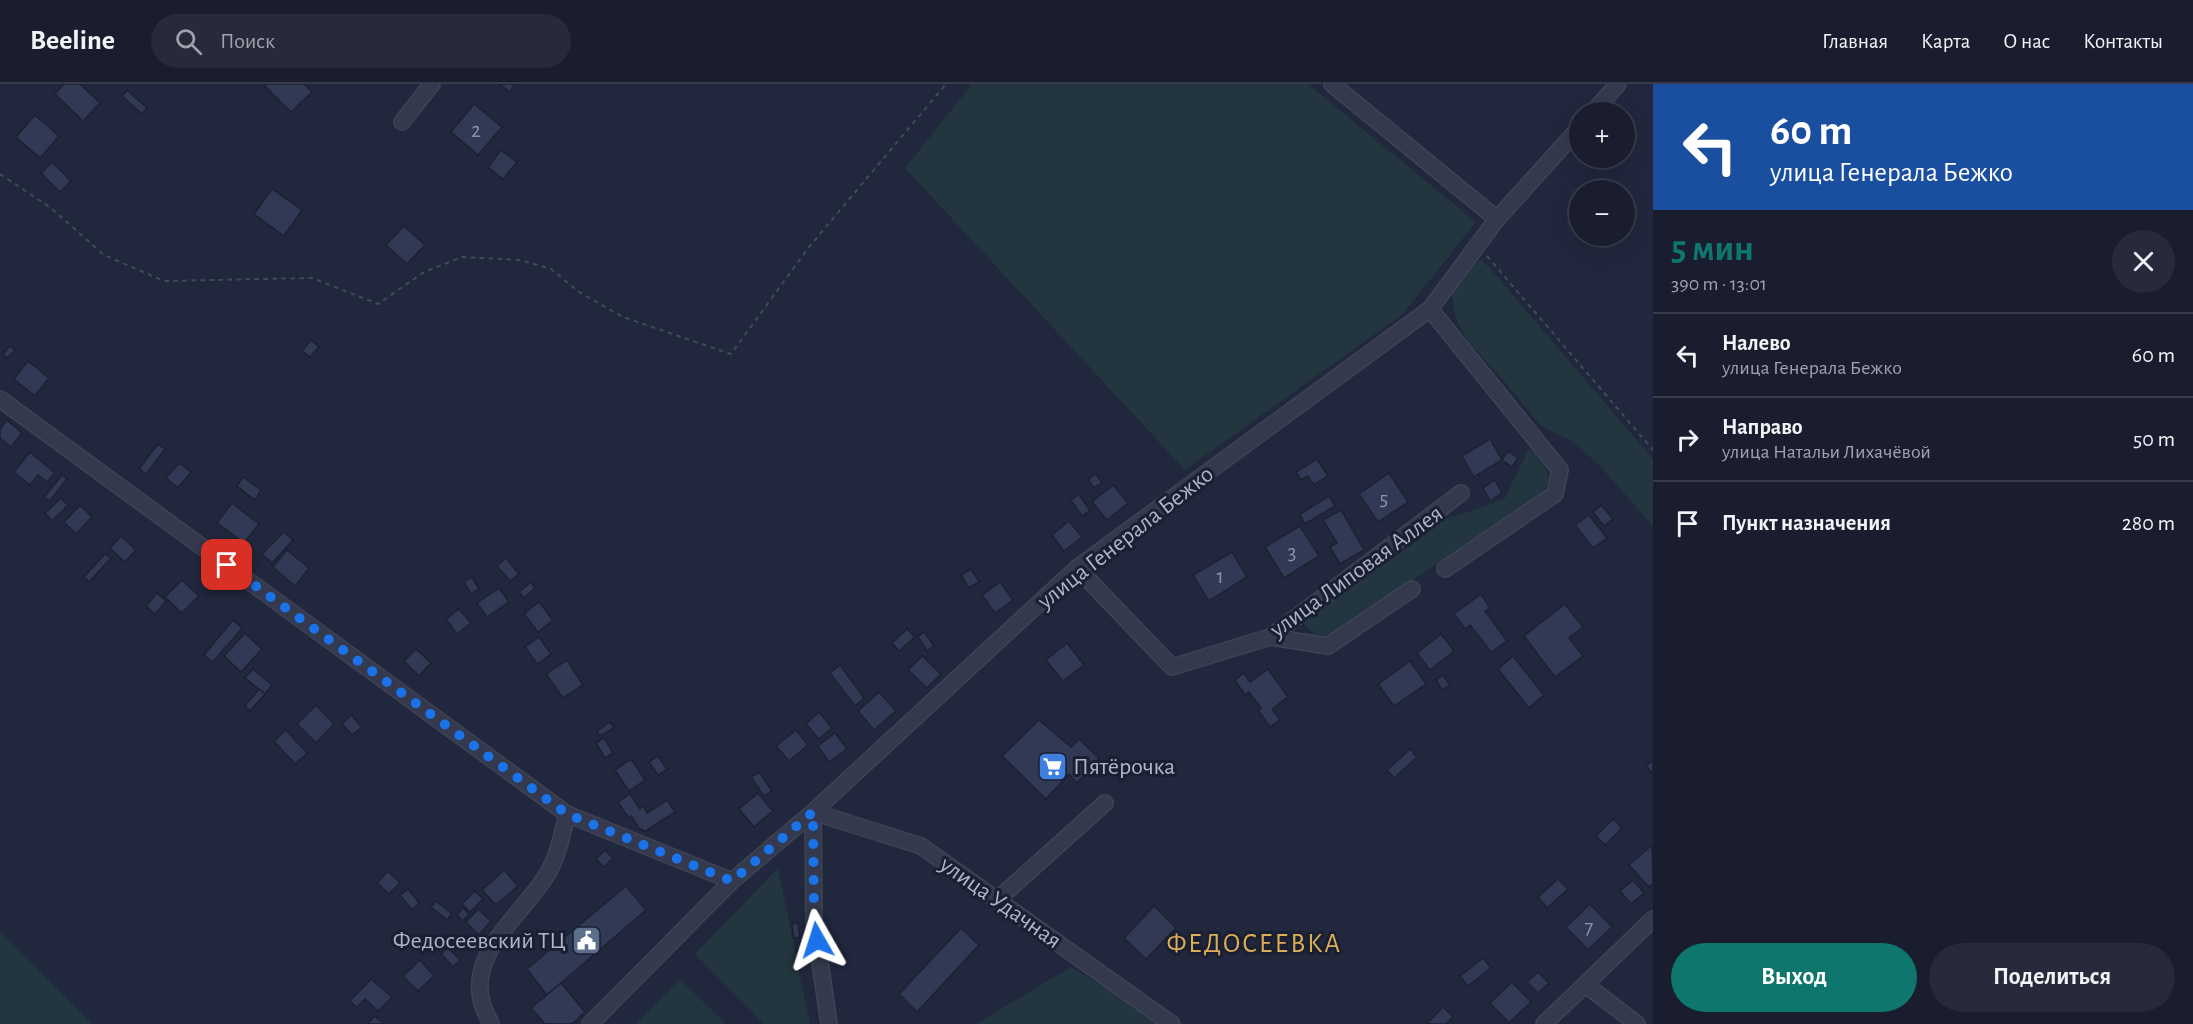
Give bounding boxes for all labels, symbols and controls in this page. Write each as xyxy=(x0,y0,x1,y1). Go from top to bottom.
search box xyxy=(151,14,571,68)
icon: search xyxy=(172,25,205,58)
text: Beeline xyxy=(30,27,115,55)
text: Поиск xyxy=(220,30,275,52)
text: Главная xyxy=(1822,31,1888,52)
text: Карта xyxy=(1921,31,1970,52)
text: О нас xyxy=(2003,31,2050,52)
text: Контакты xyxy=(2083,31,2163,52)
map controls xyxy=(1569,102,1635,246)
button: + xyxy=(1569,102,1635,168)
icon: left xyxy=(1671,108,1749,186)
text: 60 m xyxy=(1770,110,1852,152)
house number: 2 xyxy=(471,120,481,141)
text: улица Генерала Бежко xyxy=(1770,159,2013,186)
button: − xyxy=(1569,180,1635,246)
button: close xyxy=(2112,230,2175,293)
text: 5 мин xyxy=(1671,231,1754,267)
text: 390 m · 13:01 xyxy=(1671,274,1767,294)
text: Налево xyxy=(1722,332,1791,354)
icon: left xyxy=(1671,339,1704,372)
text: 60 m xyxy=(2132,344,2175,366)
text: улица Генерала Бежко xyxy=(1722,358,1902,378)
text: Направо xyxy=(1722,416,1803,438)
icon: right xyxy=(1671,423,1704,456)
text: 50 m xyxy=(2133,428,2175,450)
text: улица Натальи Лихачёвой xyxy=(1722,442,1931,462)
street label: улица Генерала Бежко xyxy=(1032,462,1218,614)
house number: 5 xyxy=(1380,488,1388,509)
street label: улица Липовая Аллея xyxy=(1265,501,1447,643)
icon: arrive xyxy=(1671,507,1704,540)
text: Пункт назначения xyxy=(1722,512,1891,534)
text: 280 m xyxy=(2122,512,2175,534)
pin xyxy=(201,539,252,590)
house number: 3 xyxy=(1288,542,1296,563)
icon: arrive xyxy=(210,548,243,581)
house number: 1 xyxy=(1216,566,1224,587)
supermarket icon: Пятёрочка xyxy=(1036,750,1068,782)
place label: Пятёрочка xyxy=(1073,755,1175,779)
street label: улица Удачная xyxy=(935,852,1065,953)
position arrow xyxy=(785,908,849,972)
house number: 7 xyxy=(1585,917,1594,938)
public building icon: Федосеевский ТЦ xyxy=(571,924,603,956)
place label: Федосеевский ТЦ xyxy=(393,929,566,953)
district label: ФЕДОСЕЕВКА xyxy=(1166,930,1342,957)
button: Выход xyxy=(1671,943,1917,1012)
button: Поделиться xyxy=(1929,943,2175,1012)

